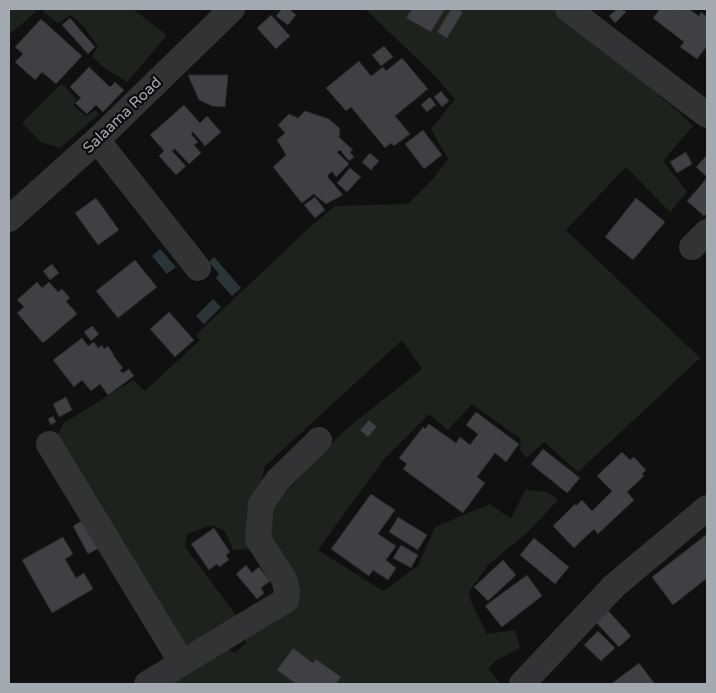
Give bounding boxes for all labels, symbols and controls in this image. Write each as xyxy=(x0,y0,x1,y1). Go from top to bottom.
street label: Salaama Road xyxy=(79,73,165,157)

